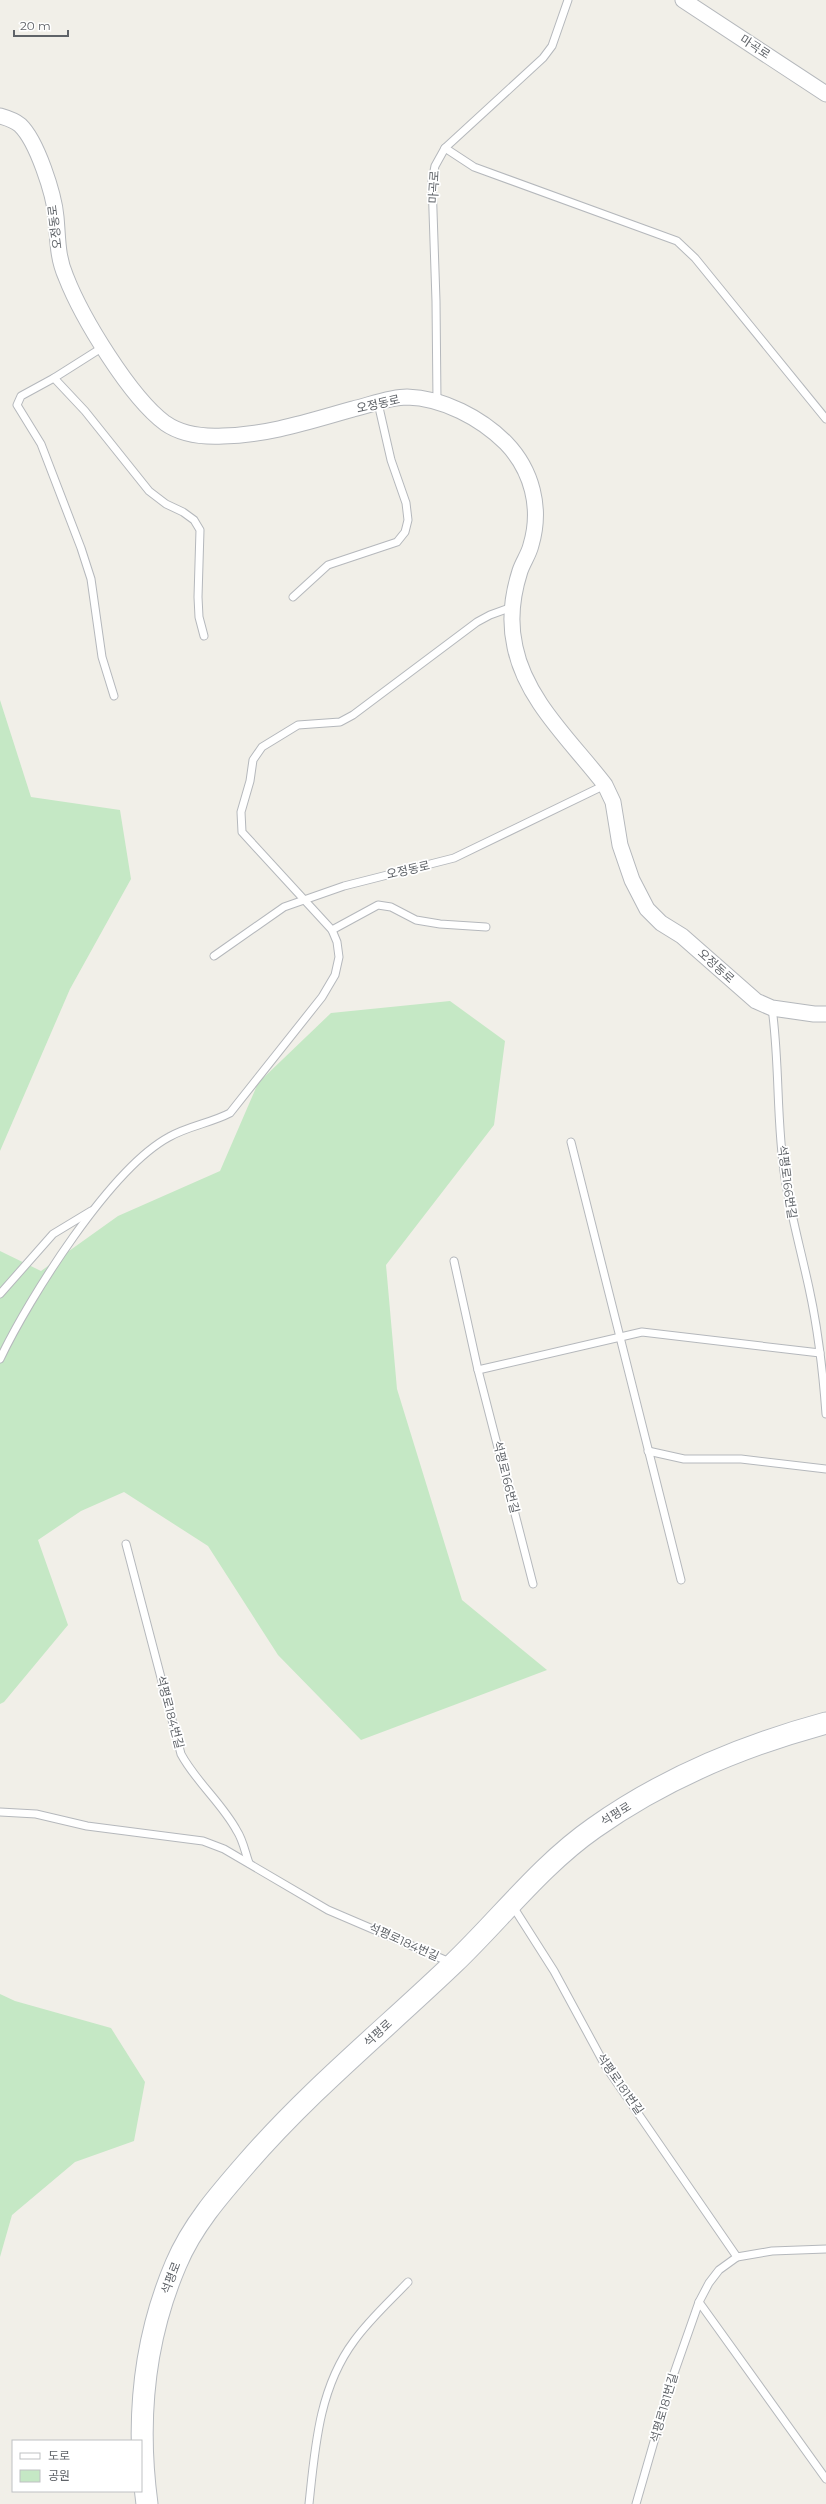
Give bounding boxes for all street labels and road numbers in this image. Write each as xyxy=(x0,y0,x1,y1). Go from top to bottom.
street label: 마곡로 xyxy=(737,31,773,62)
street label: 마곡로 xyxy=(425,170,442,204)
street label: 오정동로 xyxy=(44,204,65,250)
street label: 오정동로 xyxy=(355,391,401,416)
street label: 오정동로 xyxy=(385,857,431,882)
street label: 오정동로 xyxy=(695,945,738,986)
street label: 석평로166번길 xyxy=(775,1144,800,1220)
street label: 석평로166번길 xyxy=(490,1439,523,1515)
street label: 석평로184번길 xyxy=(154,1674,187,1750)
street label: 석평로 xyxy=(598,1798,634,1829)
street label: 석평로184번길 xyxy=(367,1919,442,1964)
street label: 석평로 xyxy=(360,2016,395,2049)
street label: 석평로181번길 xyxy=(594,2050,647,2117)
street label: 석평로 xyxy=(158,2260,183,2296)
street label: 석평로181번길 xyxy=(646,2371,681,2444)

